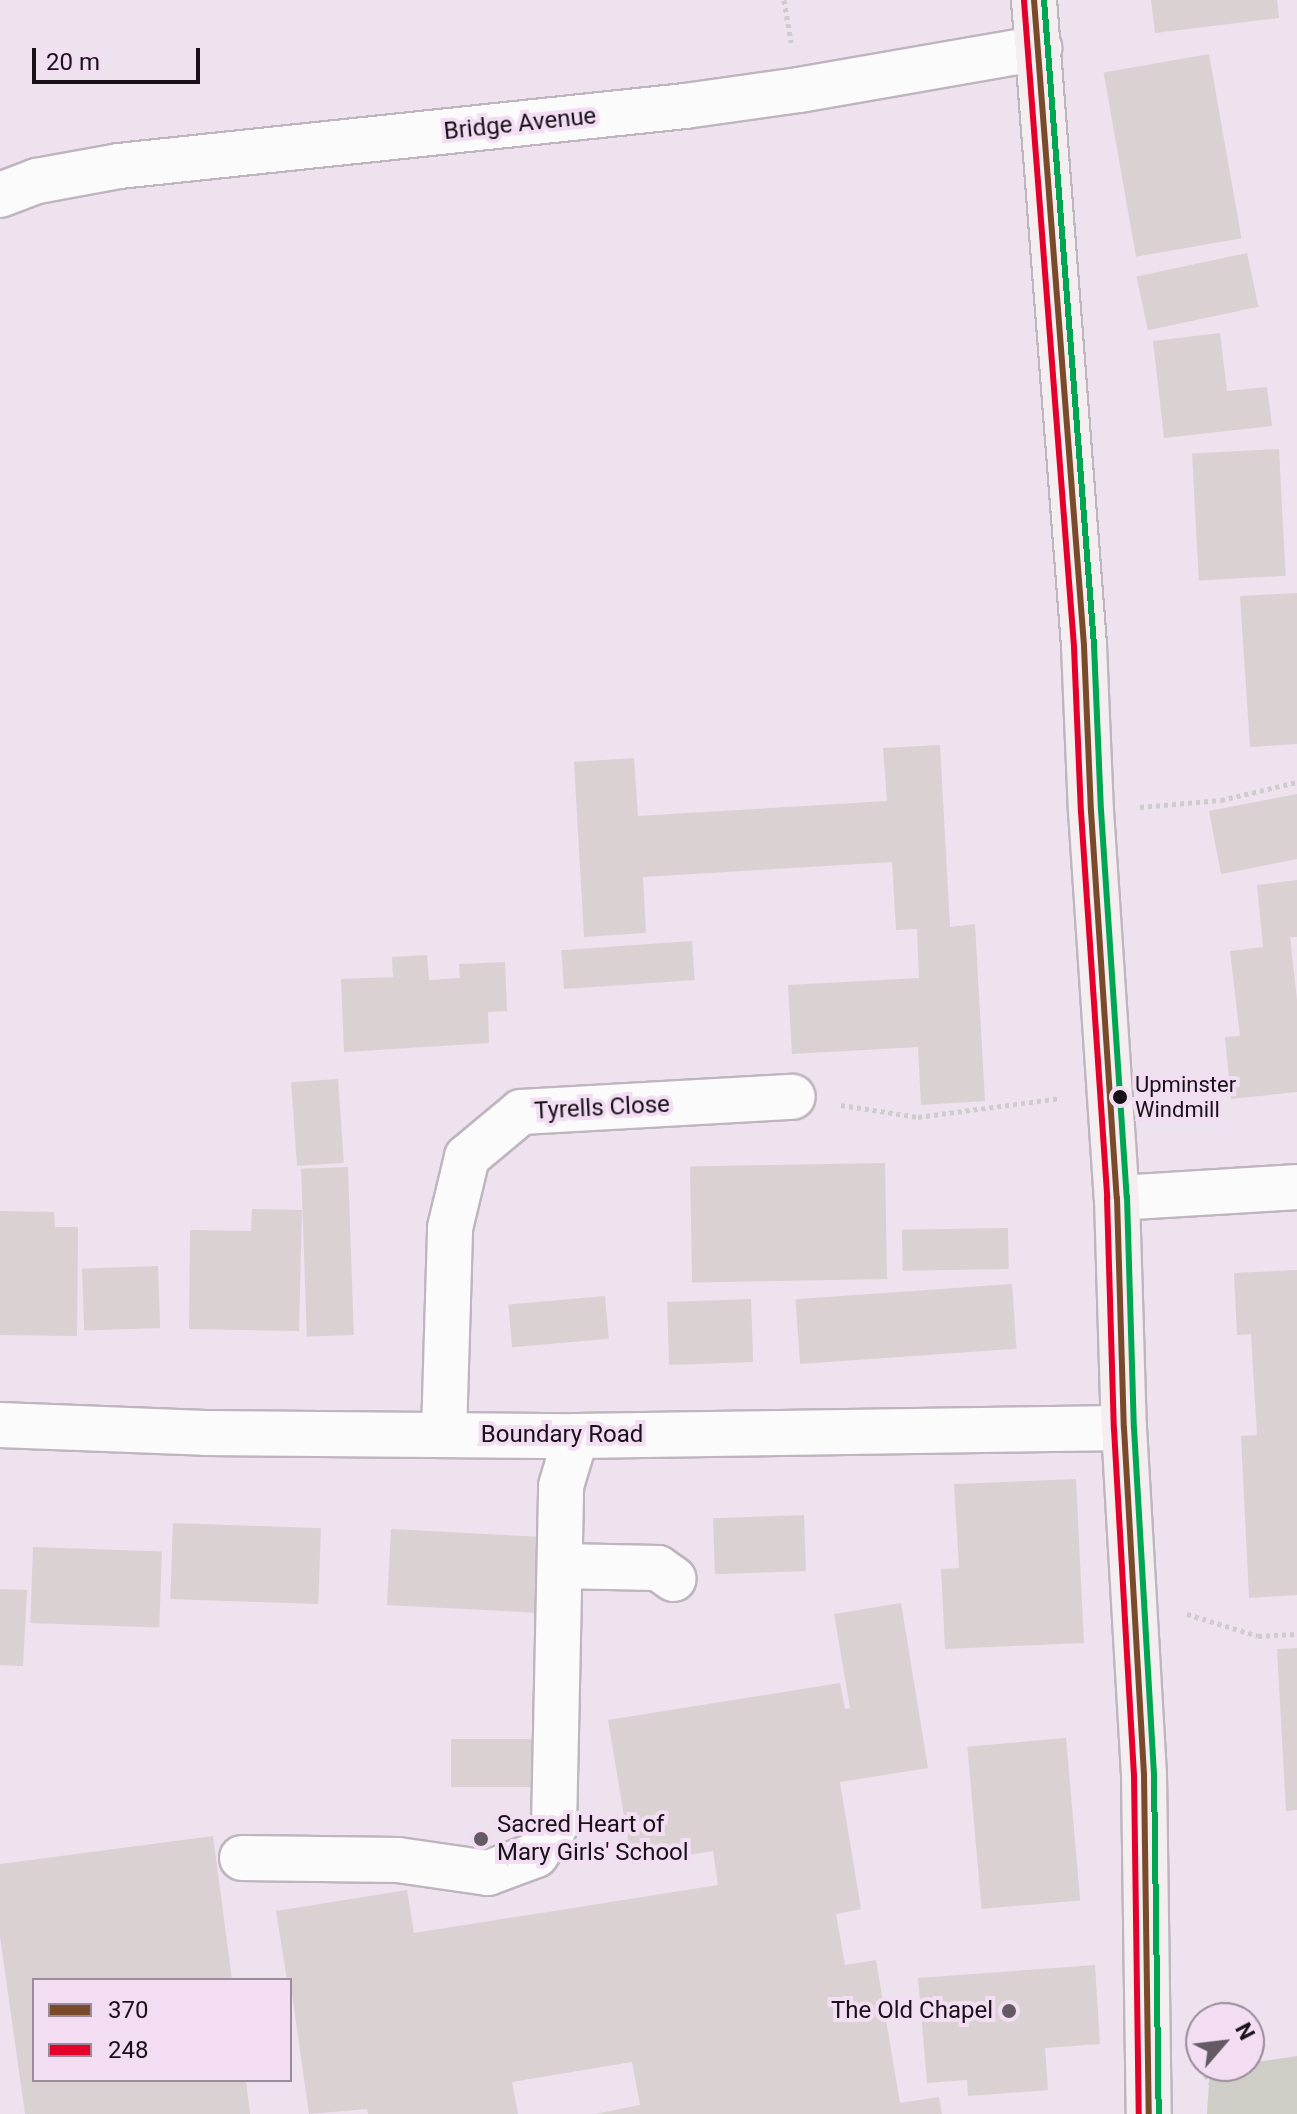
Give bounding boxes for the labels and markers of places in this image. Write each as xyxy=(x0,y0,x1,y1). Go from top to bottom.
place label: Upminster Windmill xyxy=(1135,1071,1236,1122)
marker: Upminster Windmill xyxy=(1112,1089,1128,1105)
place label: Sacred Heart of Mary Girls' School xyxy=(497,1811,689,1867)
marker: Sacred Heart of Mary Girls' School xyxy=(472,1830,490,1848)
place label: The Old Chapel xyxy=(831,1997,993,2025)
marker: The Old Chapel xyxy=(1000,2002,1018,2020)

